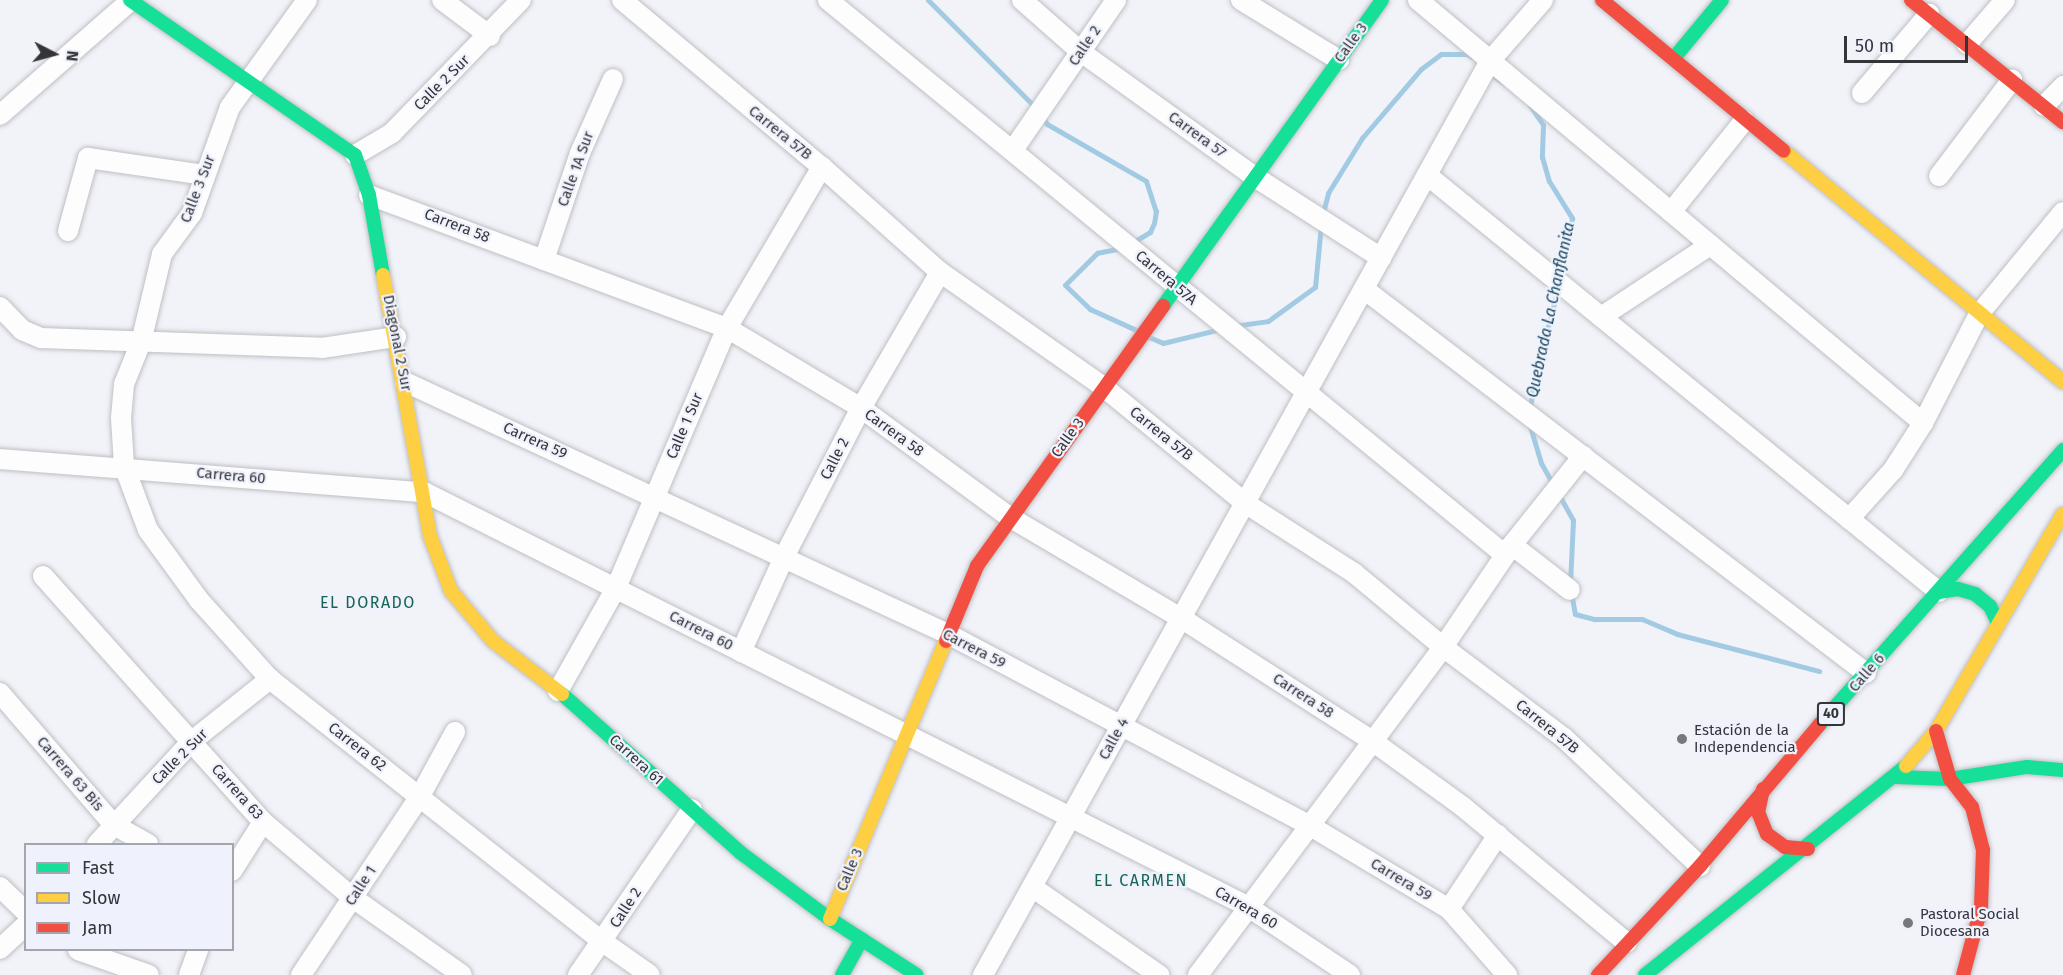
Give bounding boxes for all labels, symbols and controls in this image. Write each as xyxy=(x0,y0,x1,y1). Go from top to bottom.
street label: Calle 3 xyxy=(1331,20,1371,66)
street label: Calle 2 xyxy=(1065,23,1105,69)
north arrow xyxy=(24,24,84,84)
scale bar xyxy=(1847,24,1972,62)
text: 50 m xyxy=(1855,35,1894,57)
text: N xyxy=(62,50,82,62)
street label: Calle 2 Sur xyxy=(410,51,474,115)
street label: Carrera 57B xyxy=(745,102,815,164)
street label: Carrera 57 xyxy=(1165,108,1229,162)
street label: Calle 1A Sur xyxy=(554,129,598,209)
street label: Calle 3 Sur xyxy=(177,153,219,225)
street label: Carrera 58 xyxy=(422,205,492,247)
water label: Quebrada La Chanflanita xyxy=(1523,221,1579,399)
street label: Carrera 57A xyxy=(1131,247,1201,309)
street label: Diagonal 2 Sur xyxy=(379,293,415,393)
street label: Calle 1 Sur xyxy=(663,390,707,462)
street label: Carrera 57B xyxy=(1126,403,1196,465)
street label: Carrera 58 xyxy=(861,405,927,461)
street label: Calle 3 xyxy=(1048,415,1088,461)
street label: Carrera 59 xyxy=(500,419,570,463)
street label: Calle 2 xyxy=(817,435,853,483)
street label: Carrera 60 xyxy=(196,464,266,488)
district label: EL DORADO xyxy=(320,593,416,613)
street label: Carrera 60 xyxy=(666,607,736,655)
street label: Carrera 59 xyxy=(939,625,1009,673)
street label: Calle 6 xyxy=(1845,650,1889,696)
street label: Carrera 58 xyxy=(1269,670,1337,722)
street label: Carrera 57B xyxy=(1512,696,1582,758)
road number: 40 xyxy=(1816,703,1846,725)
street label: Calle 4 xyxy=(1095,715,1133,763)
street label: Carrera 62 xyxy=(325,719,389,775)
place label: Estación de la Independencia xyxy=(1694,721,1796,756)
street label: Calle 2 Sur xyxy=(148,725,212,789)
street label: Carrera 61 xyxy=(605,731,667,789)
marker: Estación de la Independencia xyxy=(1675,732,1689,746)
street label: Carrera 63 Bis xyxy=(33,733,107,815)
street label: Carrera 63 xyxy=(207,761,267,823)
legend xyxy=(24,843,234,951)
street label: Calle 3 xyxy=(833,846,867,894)
street label: Carrera 59 xyxy=(1367,855,1435,905)
text: Fast xyxy=(82,857,114,879)
street label: Calle 1 xyxy=(342,863,380,909)
district label: EL CARMEN xyxy=(1094,871,1188,891)
street label: Carrera 60 xyxy=(1211,883,1281,933)
street label: Calle 2 xyxy=(606,884,646,932)
text: Slow xyxy=(82,887,120,909)
place label: Pastoral Social Diocesana xyxy=(1920,905,2019,940)
marker: Pastoral Social Diocesana xyxy=(1901,916,1915,930)
text: Jam xyxy=(82,917,113,939)

